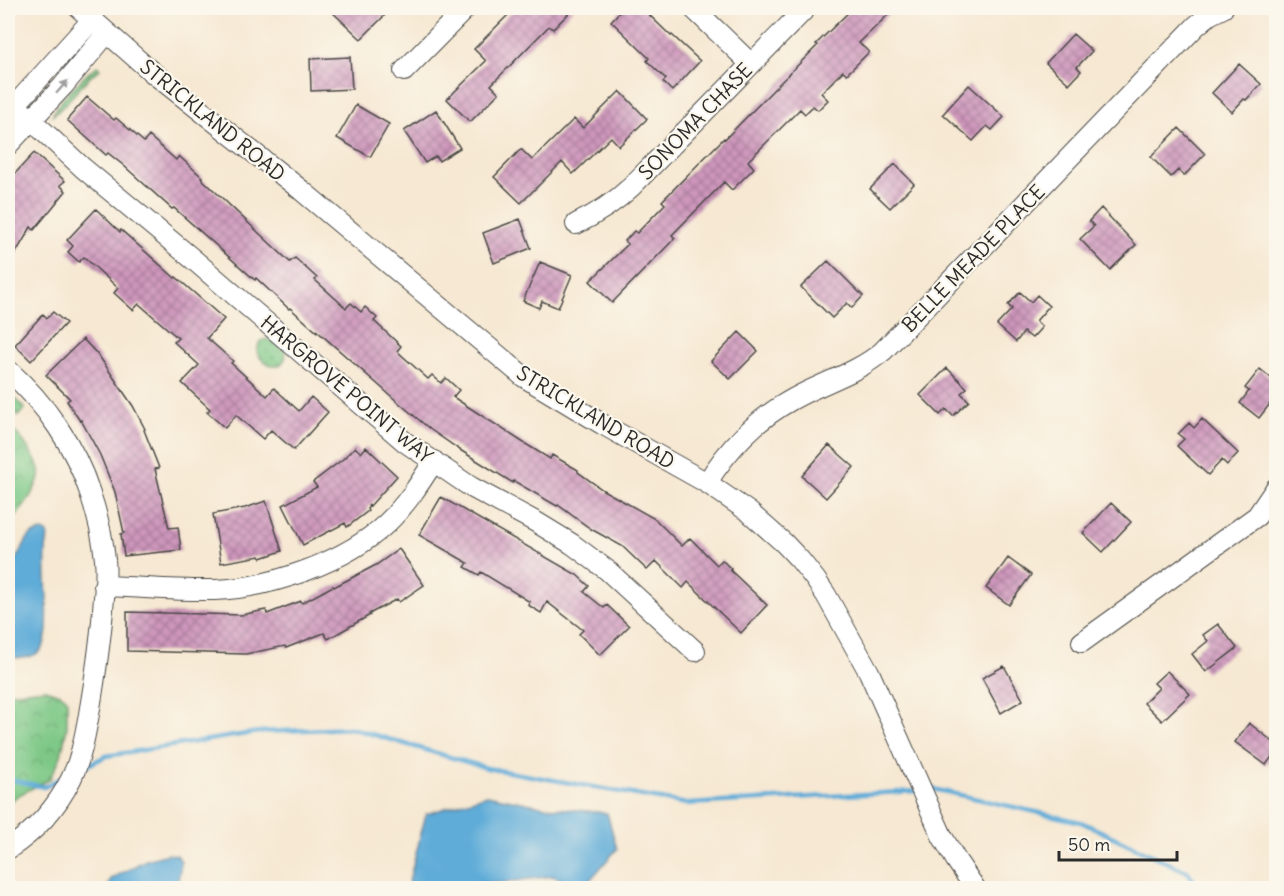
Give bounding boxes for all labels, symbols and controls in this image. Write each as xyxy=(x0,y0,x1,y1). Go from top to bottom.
street label: STRICKLAND ROAD xyxy=(135,54,291,186)
street label: SONOMA CHASE xyxy=(633,57,757,185)
one-way arrow xyxy=(55,79,69,94)
street label: BELLE MEADE PLACE xyxy=(896,179,1050,337)
street label: HARGROVE POINT WAY xyxy=(256,310,438,468)
street label: STRICKLAND ROAD xyxy=(512,360,680,474)
scale bar xyxy=(1059,824,1178,862)
text: 50 m xyxy=(1068,833,1110,856)

